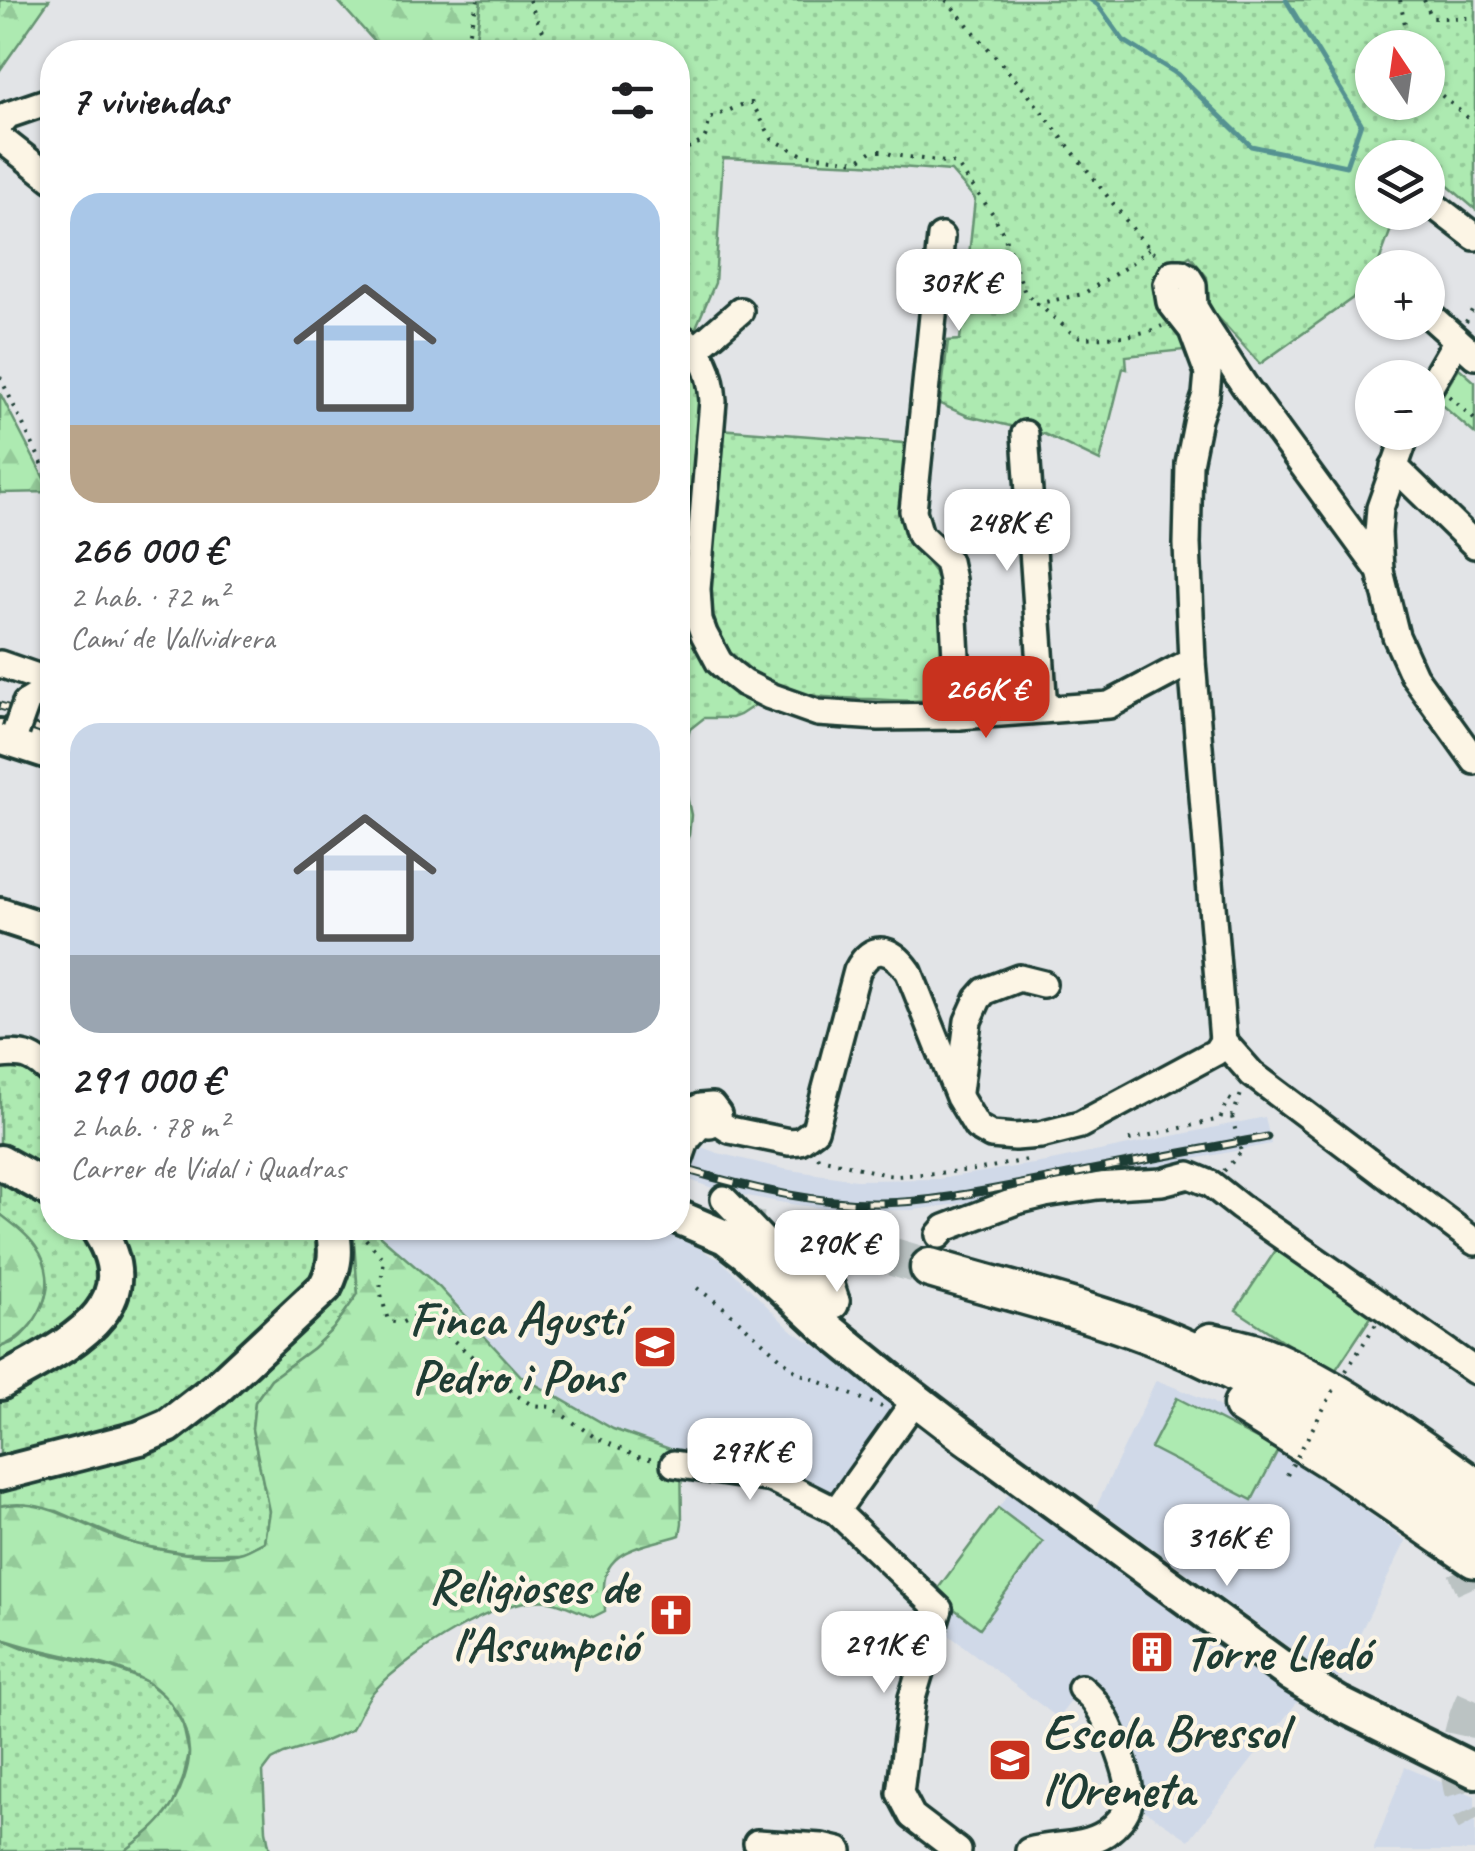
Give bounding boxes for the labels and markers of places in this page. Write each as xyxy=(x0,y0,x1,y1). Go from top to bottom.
pin: 307K € xyxy=(878,249,1040,334)
pin: 248K € xyxy=(926,489,1088,574)
pin: 266K € xyxy=(905,656,1067,741)
pin: 290K € xyxy=(756,1210,918,1295)
place label: Finca Agustí Pedro i Pons xyxy=(409,1287,632,1408)
school or university icon: Finca Agustí Pedro i Pons xyxy=(632,1324,678,1370)
pin: 297K € xyxy=(669,1418,831,1503)
pin: 316K € xyxy=(1146,1504,1308,1589)
place label: Religioses de l'Assumpció xyxy=(429,1555,644,1676)
church icon: Religioses de l'Assumpció xyxy=(648,1592,694,1638)
pin: 291K € xyxy=(803,1611,965,1696)
place label: Torre Lledó xyxy=(1184,1621,1376,1684)
building icon: Torre Lledó xyxy=(1129,1629,1175,1675)
place label: Escola Bressol l'Oreneta xyxy=(1042,1700,1296,1821)
school or university icon: Escola Bressol l'Oreneta xyxy=(987,1737,1033,1783)

